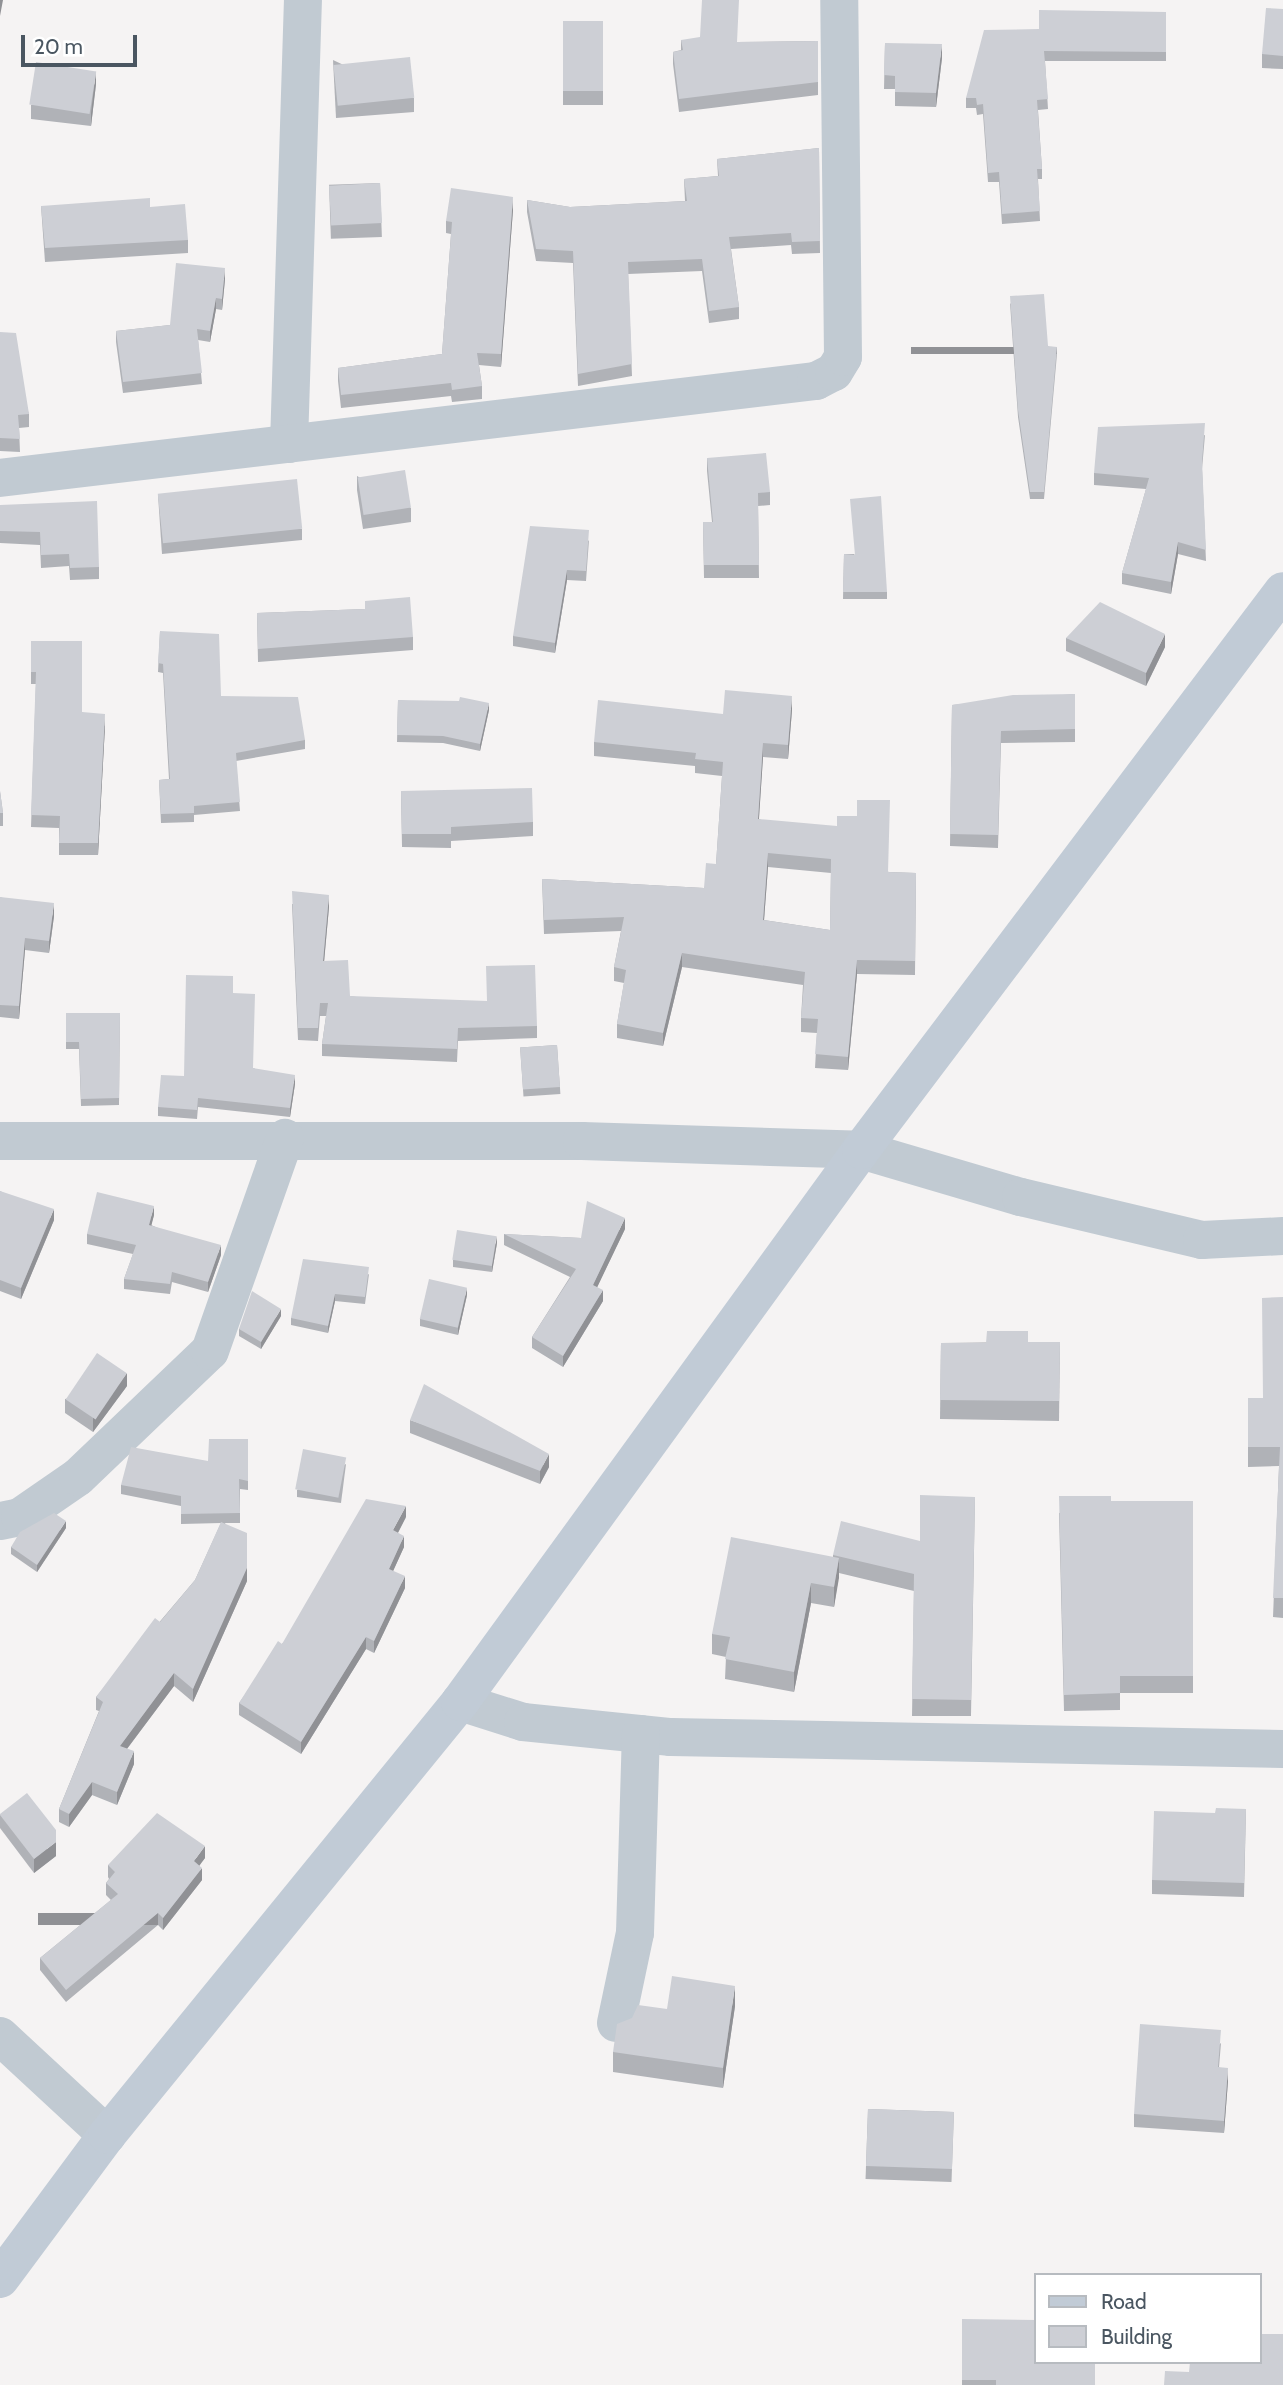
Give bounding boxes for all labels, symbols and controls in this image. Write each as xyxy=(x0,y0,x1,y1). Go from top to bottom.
scale bar xyxy=(24,21,140,65)
text: 20 m xyxy=(34,34,83,59)
legend xyxy=(1034,2273,1262,2364)
text: Road xyxy=(1101,2289,1147,2314)
text: Building xyxy=(1101,2324,1172,2349)

